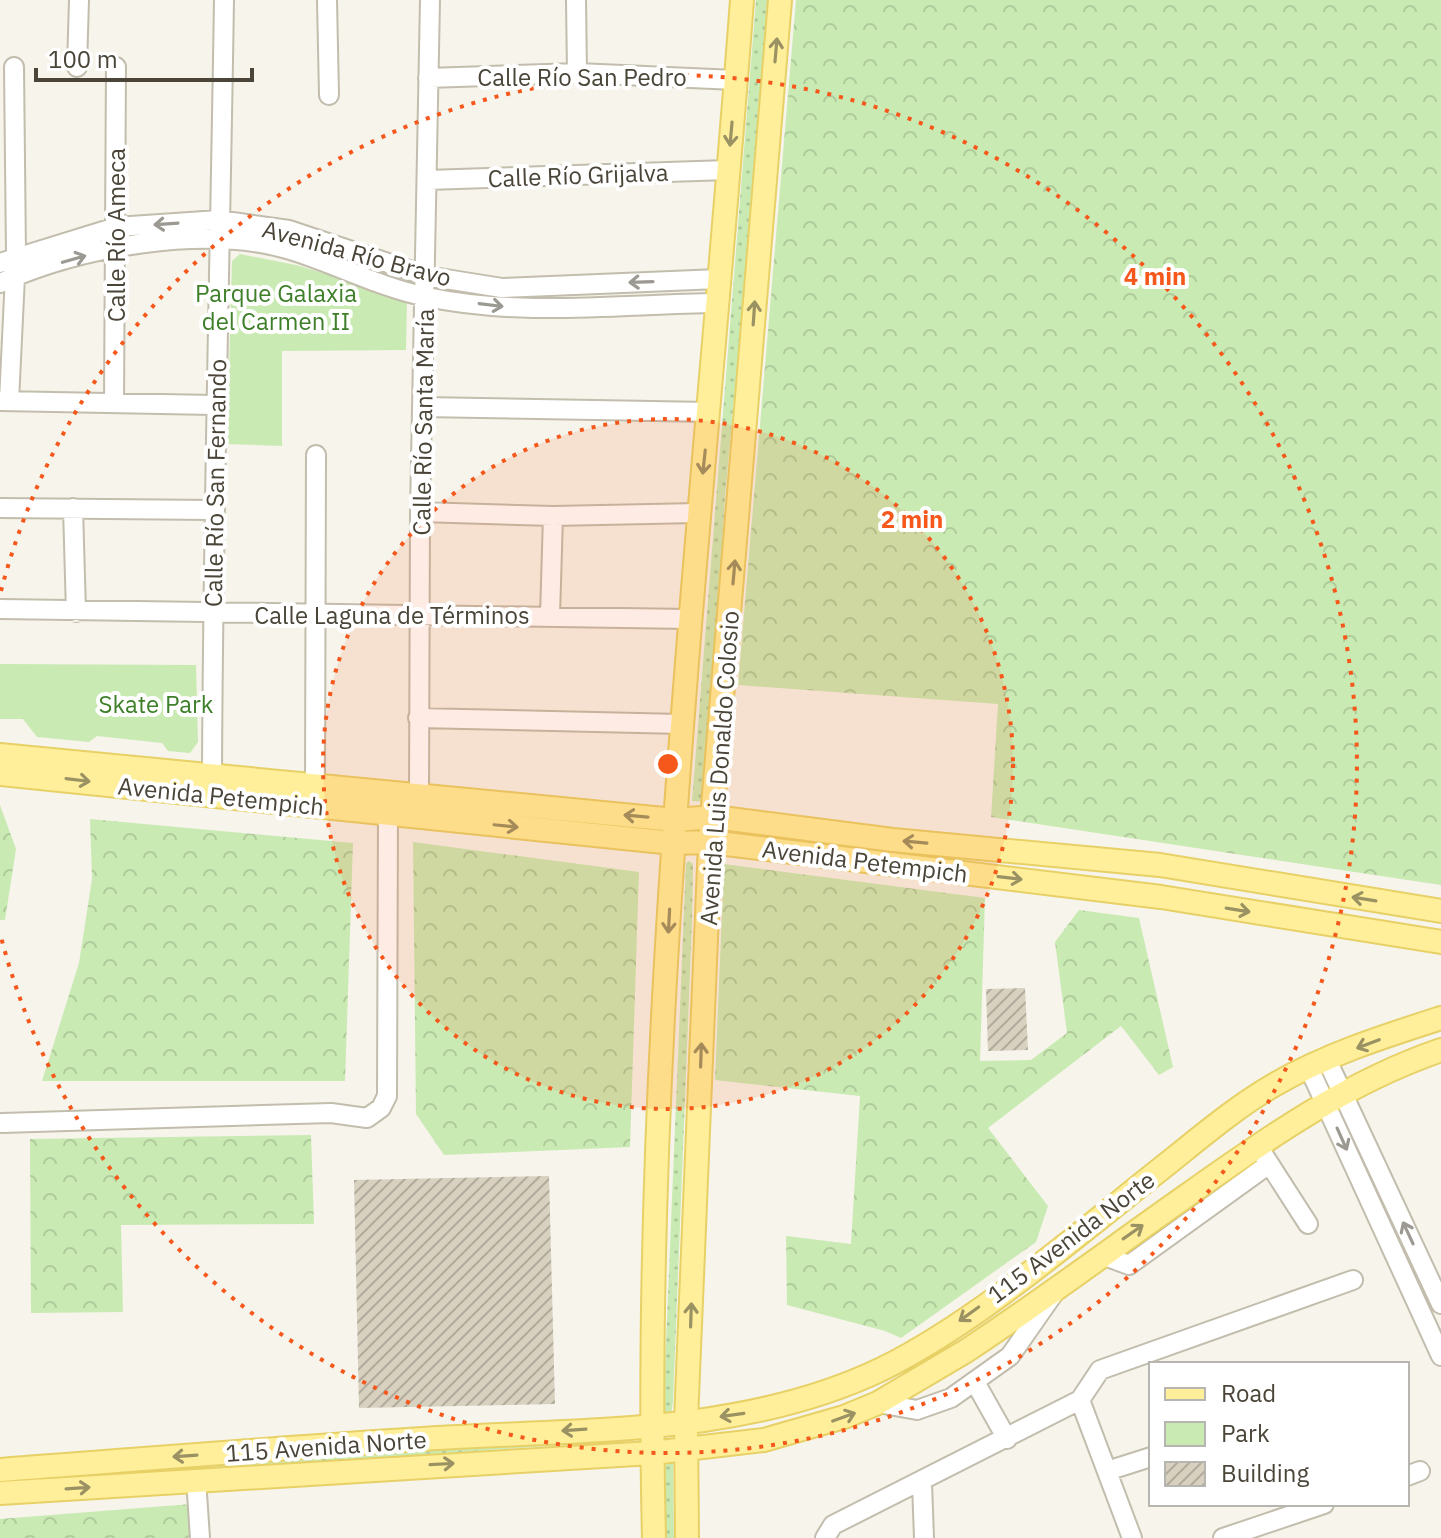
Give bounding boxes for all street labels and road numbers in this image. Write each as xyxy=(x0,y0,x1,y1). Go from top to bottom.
street label: Calle Río San Pedro xyxy=(477,61,687,93)
street label: Calle Río Ameca xyxy=(100,148,132,322)
street label: Calle Río Grijalva xyxy=(487,156,669,194)
street label: Avenida Río Bravo xyxy=(259,212,455,294)
street label: Calle Río Santa María xyxy=(405,308,441,536)
street label: Calle Río San Fernando xyxy=(197,359,233,607)
street label: Calle Laguna de Términos xyxy=(254,599,530,631)
street label: Avenida Luis Donaldo Colosio xyxy=(692,610,746,926)
street label: Avenida Petempich xyxy=(116,769,326,823)
street label: Avenida Petempich xyxy=(760,833,970,889)
street label: 115 Avenida Norte xyxy=(981,1164,1161,1310)
street label: 115 Avenida Norte xyxy=(224,1423,428,1469)

